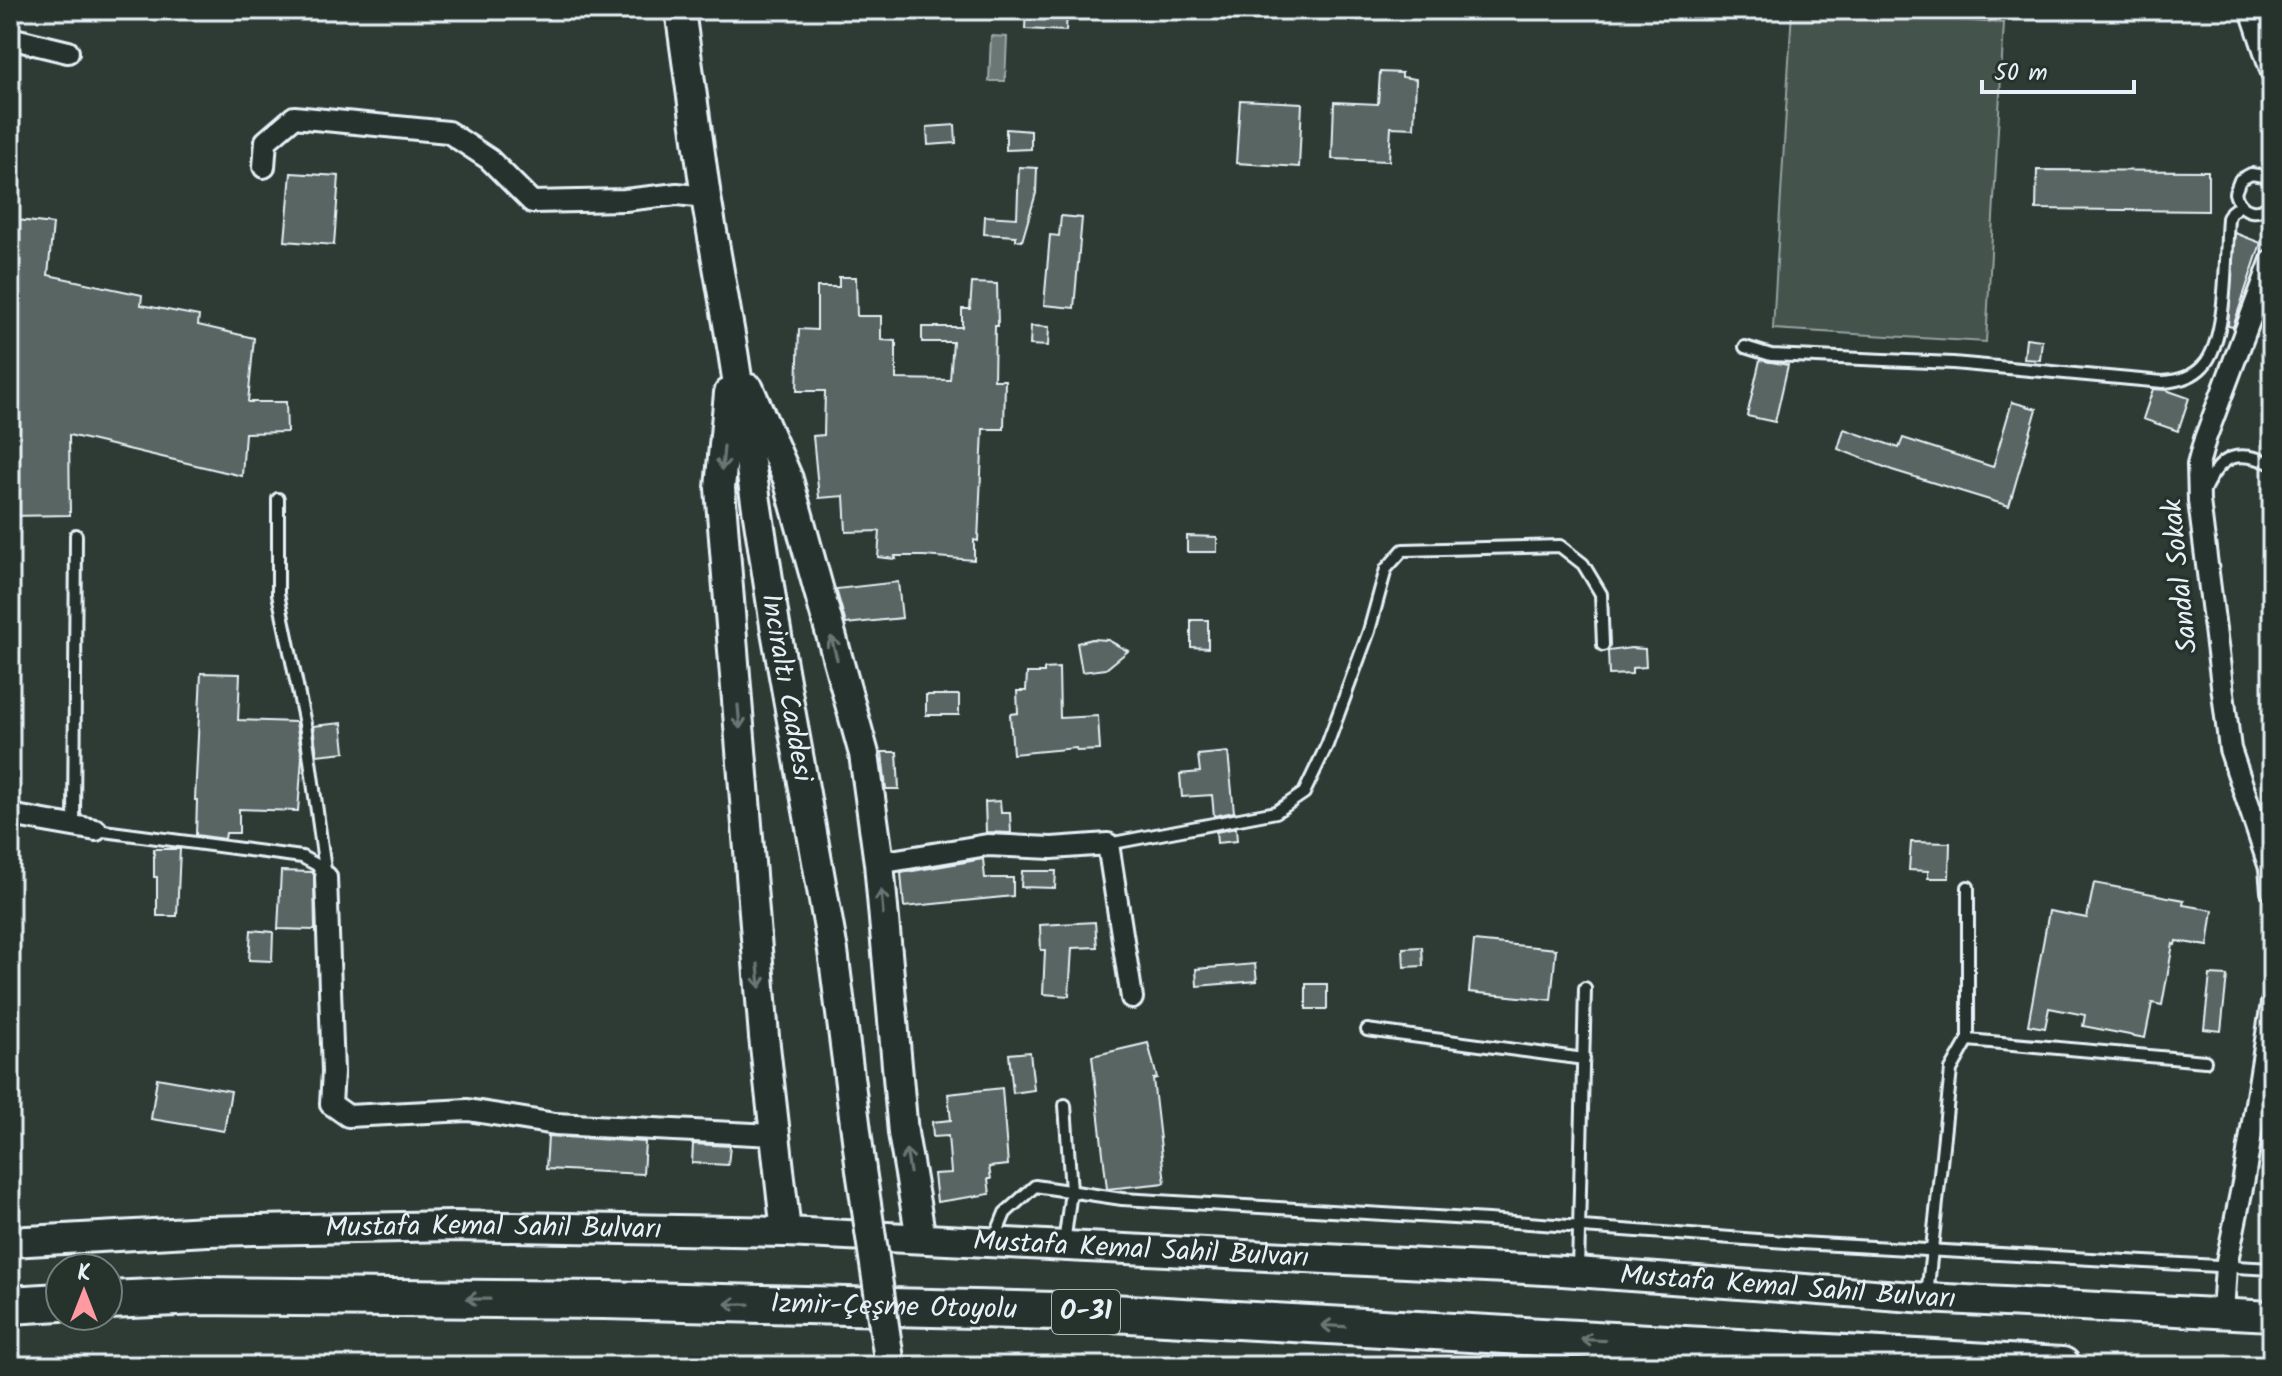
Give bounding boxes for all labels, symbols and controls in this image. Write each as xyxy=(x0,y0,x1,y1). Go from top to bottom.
scale bar xyxy=(1982,44,2134,94)
text: 50 m xyxy=(1994,54,2048,93)
one-way arrow xyxy=(715,444,730,470)
street label: Sandal Sokak xyxy=(2150,496,2211,655)
street label: İnciraltı Caddesi xyxy=(748,590,825,787)
one-way arrow xyxy=(826,635,841,661)
one-way arrow xyxy=(731,703,746,730)
one-way arrow xyxy=(875,889,890,916)
one-way arrow xyxy=(752,962,767,989)
one-way arrow xyxy=(899,1149,914,1174)
street label: Mustafa Kemal Sahil Bulvarı xyxy=(325,1203,662,1252)
street label: Mustafa Kemal Sahil Bulvarı xyxy=(972,1219,1310,1281)
north arrow xyxy=(44,1252,124,1332)
street label: Mustafa Kemal Sahil Bulvarı xyxy=(1618,1253,1957,1322)
text: K xyxy=(77,1257,91,1292)
street label: İzmir-Çeşme Otoyolu xyxy=(770,1282,1018,1333)
road number: O-31 xyxy=(1052,1290,1120,1334)
one-way arrow xyxy=(465,1291,492,1307)
one-way arrow xyxy=(724,1296,751,1311)
one-way arrow xyxy=(1320,1318,1347,1333)
one-way arrow xyxy=(1580,1333,1607,1348)

